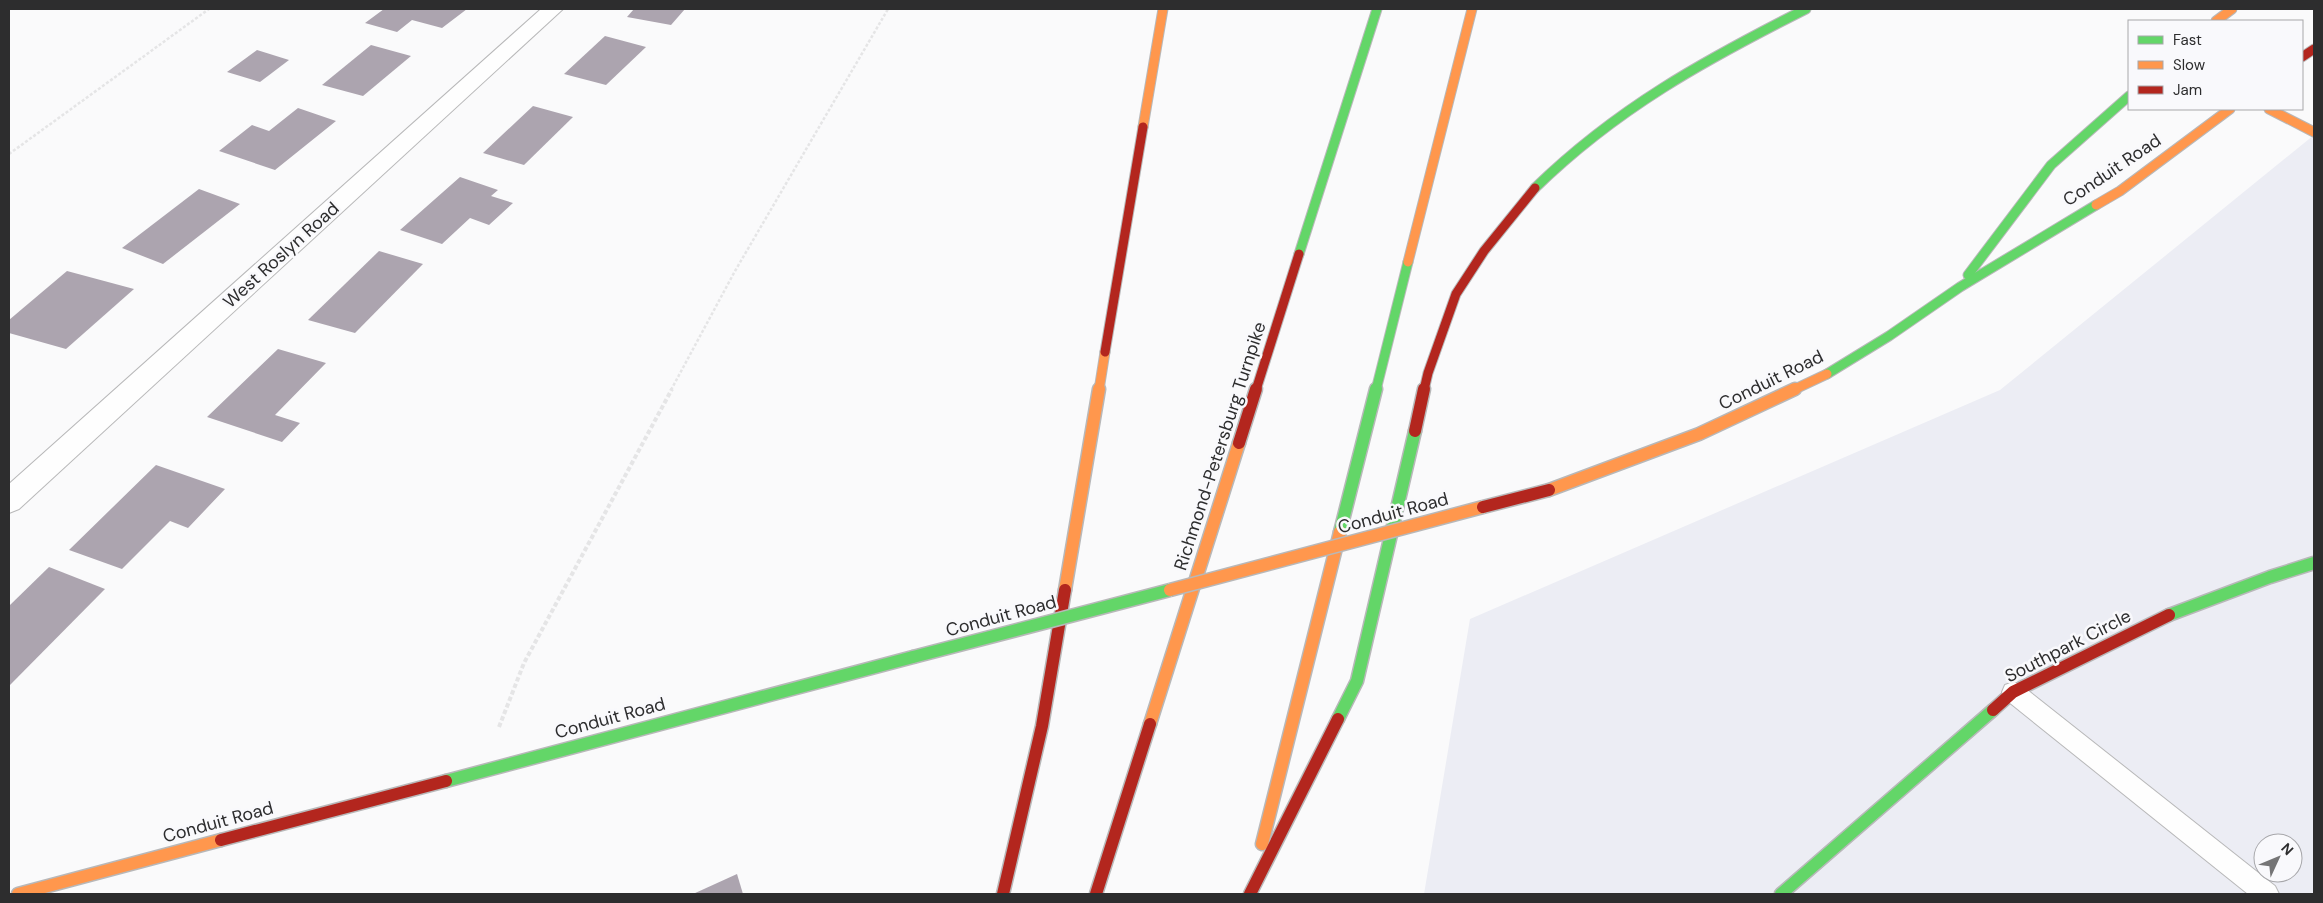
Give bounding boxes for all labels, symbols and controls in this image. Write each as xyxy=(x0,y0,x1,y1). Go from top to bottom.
legend xyxy=(2128,20,2303,110)
text: Fast xyxy=(2173,30,2202,50)
text: Slow xyxy=(2173,55,2206,75)
text: Jam xyxy=(2173,80,2202,100)
street label: Conduit Road xyxy=(2058,128,2166,212)
street label: West Roslyn Road xyxy=(218,197,344,313)
street label: Richmond-Petersburg Turnpike xyxy=(1168,319,1272,573)
street label: Conduit Road xyxy=(1715,344,1827,416)
street label: Conduit Road xyxy=(1335,487,1451,539)
street label: Conduit Road xyxy=(943,590,1059,642)
street label: Southpark Circle xyxy=(2001,604,2135,688)
street label: Conduit Road xyxy=(552,692,668,744)
street label: Conduit Road xyxy=(160,796,276,848)
north arrow xyxy=(2253,833,2303,883)
text: N xyxy=(2277,839,2297,859)

